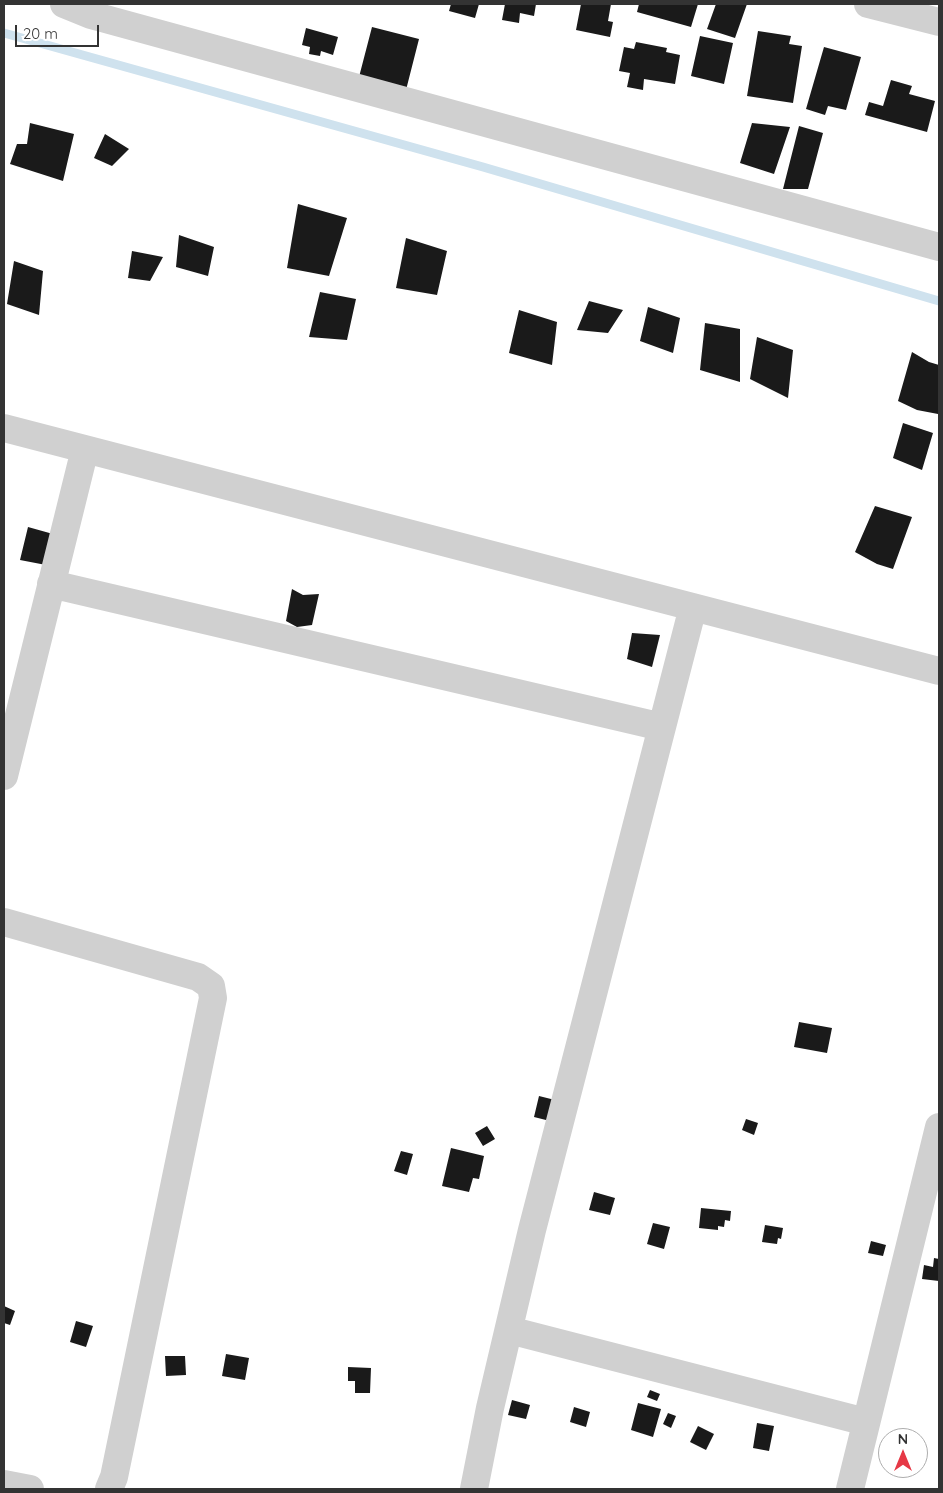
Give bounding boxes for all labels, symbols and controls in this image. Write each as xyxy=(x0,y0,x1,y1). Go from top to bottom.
scale bar xyxy=(18,15,101,47)
text: 20 m xyxy=(23,24,58,43)
north arrow xyxy=(878,1428,928,1478)
text: N xyxy=(898,1430,908,1448)

